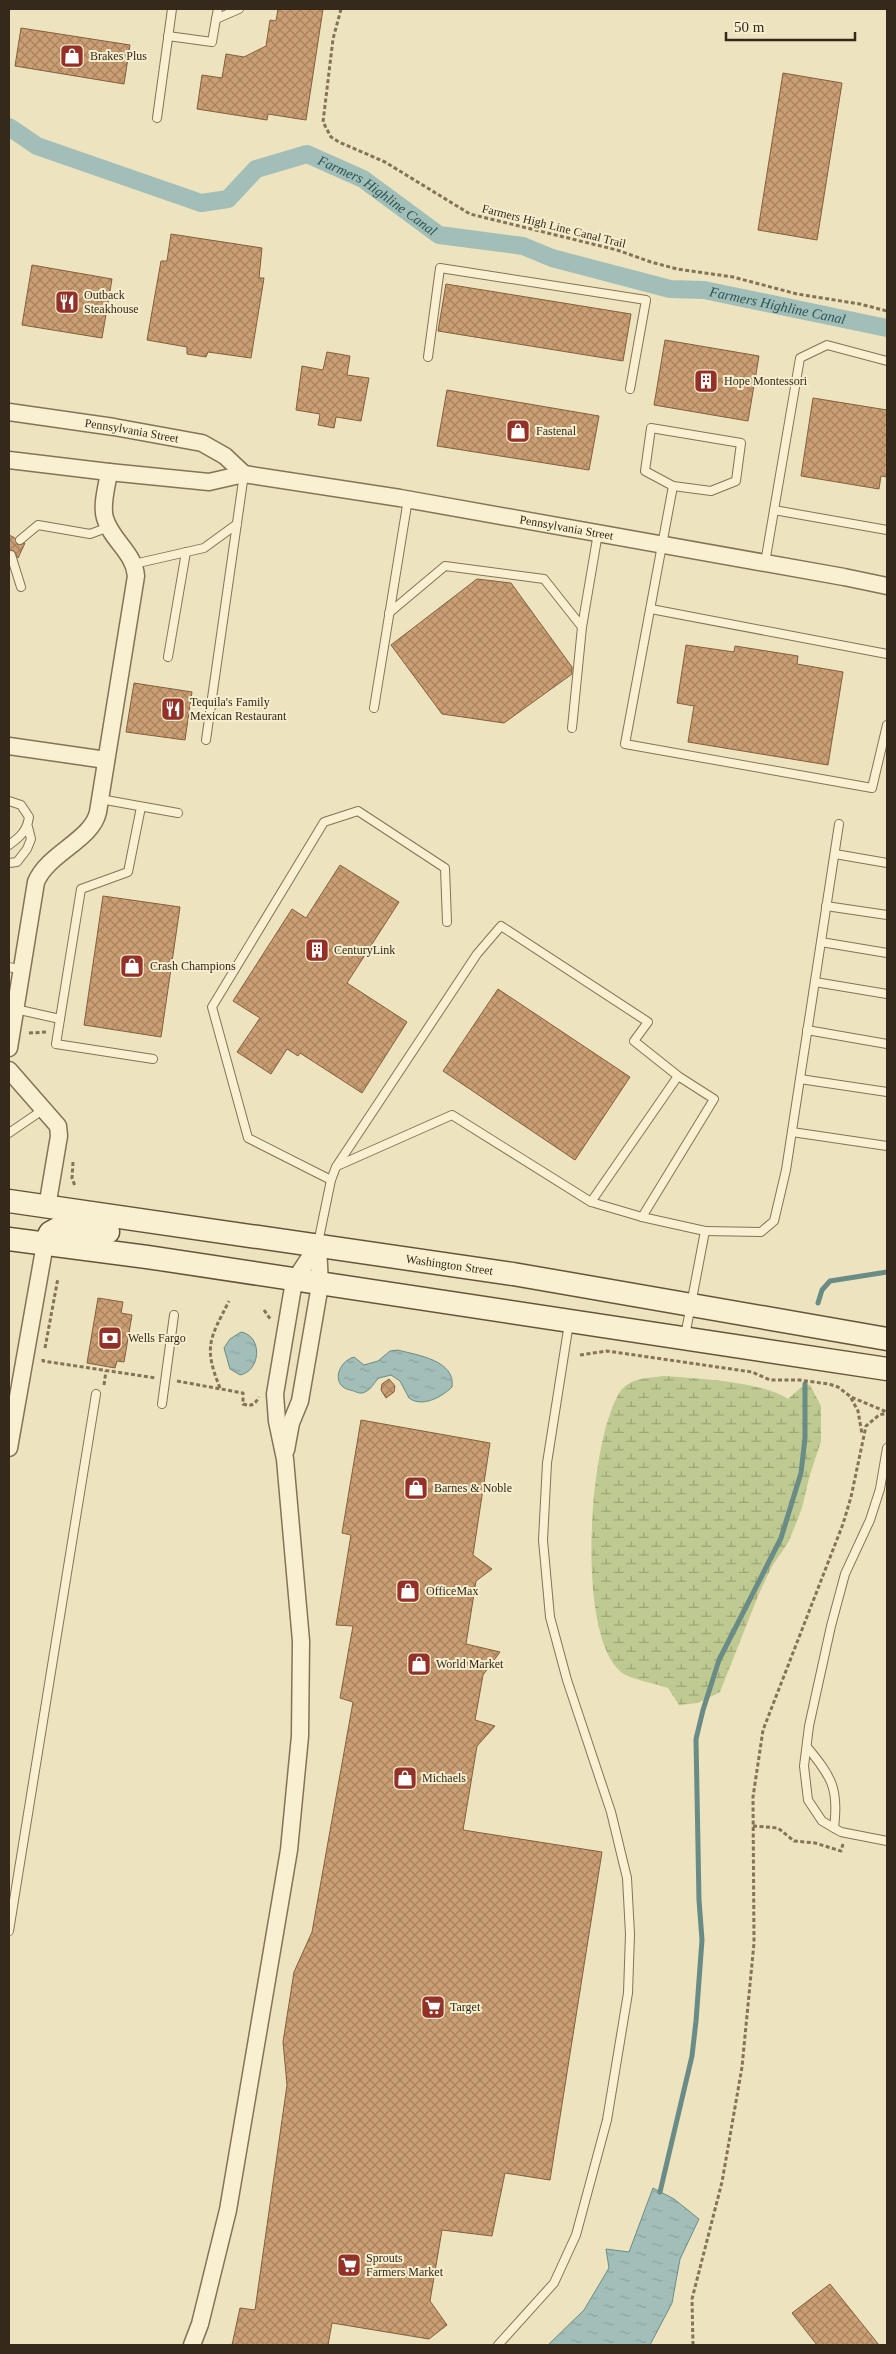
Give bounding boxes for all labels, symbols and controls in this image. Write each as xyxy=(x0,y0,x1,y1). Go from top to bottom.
scale bar xyxy=(726,10,855,42)
text: 50 m xyxy=(734,19,765,35)
shop icon: Brakes Plus xyxy=(59,43,85,69)
place label: Brakes Plus xyxy=(90,49,147,63)
water label: Farmers Highline Canal xyxy=(315,152,440,238)
street label: Farmers High Line Canal Trail xyxy=(481,201,628,251)
water label: Farmers Highline Canal xyxy=(707,284,847,327)
place label: Outback Steakhouse xyxy=(84,288,139,316)
restaurant icon: Outback Steakhouse xyxy=(54,289,80,315)
building icon: Hope Montessori xyxy=(693,368,719,394)
place label: Hope Montessori xyxy=(724,374,808,388)
street label: Pennsylvania Street xyxy=(84,416,180,446)
shop icon: Fastenal xyxy=(505,418,531,444)
place label: Fastenal xyxy=(536,424,577,438)
street label: Pennsylvania Street xyxy=(518,512,615,543)
place label: Tequila's Family Mexican Restaurant xyxy=(190,695,287,723)
restaurant icon: Tequila's Family Mexican Restaurant xyxy=(160,696,186,722)
building icon: CenturyLink xyxy=(304,937,330,963)
place label: CenturyLink xyxy=(334,943,395,957)
shop icon: Crash Champions xyxy=(119,953,145,979)
place label: Crash Champions xyxy=(150,959,236,973)
street label: Washington Street xyxy=(405,1252,495,1278)
bank icon: Wells Fargo xyxy=(97,1325,123,1351)
place label: Wells Fargo xyxy=(128,1331,186,1345)
shop icon: Barnes & Noble xyxy=(403,1475,429,1501)
place label: Barnes & Noble xyxy=(434,1481,512,1495)
shop icon: OfficeMax xyxy=(395,1578,421,1604)
place label: OfficeMax xyxy=(426,1584,478,1598)
shop icon: World Market xyxy=(406,1651,432,1677)
place label: World Market xyxy=(436,1657,504,1671)
shop icon: Michaels xyxy=(392,1765,418,1791)
place label: Michaels xyxy=(422,1771,466,1785)
supermarket icon: Target xyxy=(420,1994,446,2020)
place label: Target xyxy=(450,2000,481,2014)
place label: Sprouts Farmers Market xyxy=(366,2251,444,2279)
supermarket icon: Sprouts Farmers Market xyxy=(336,2252,362,2278)

